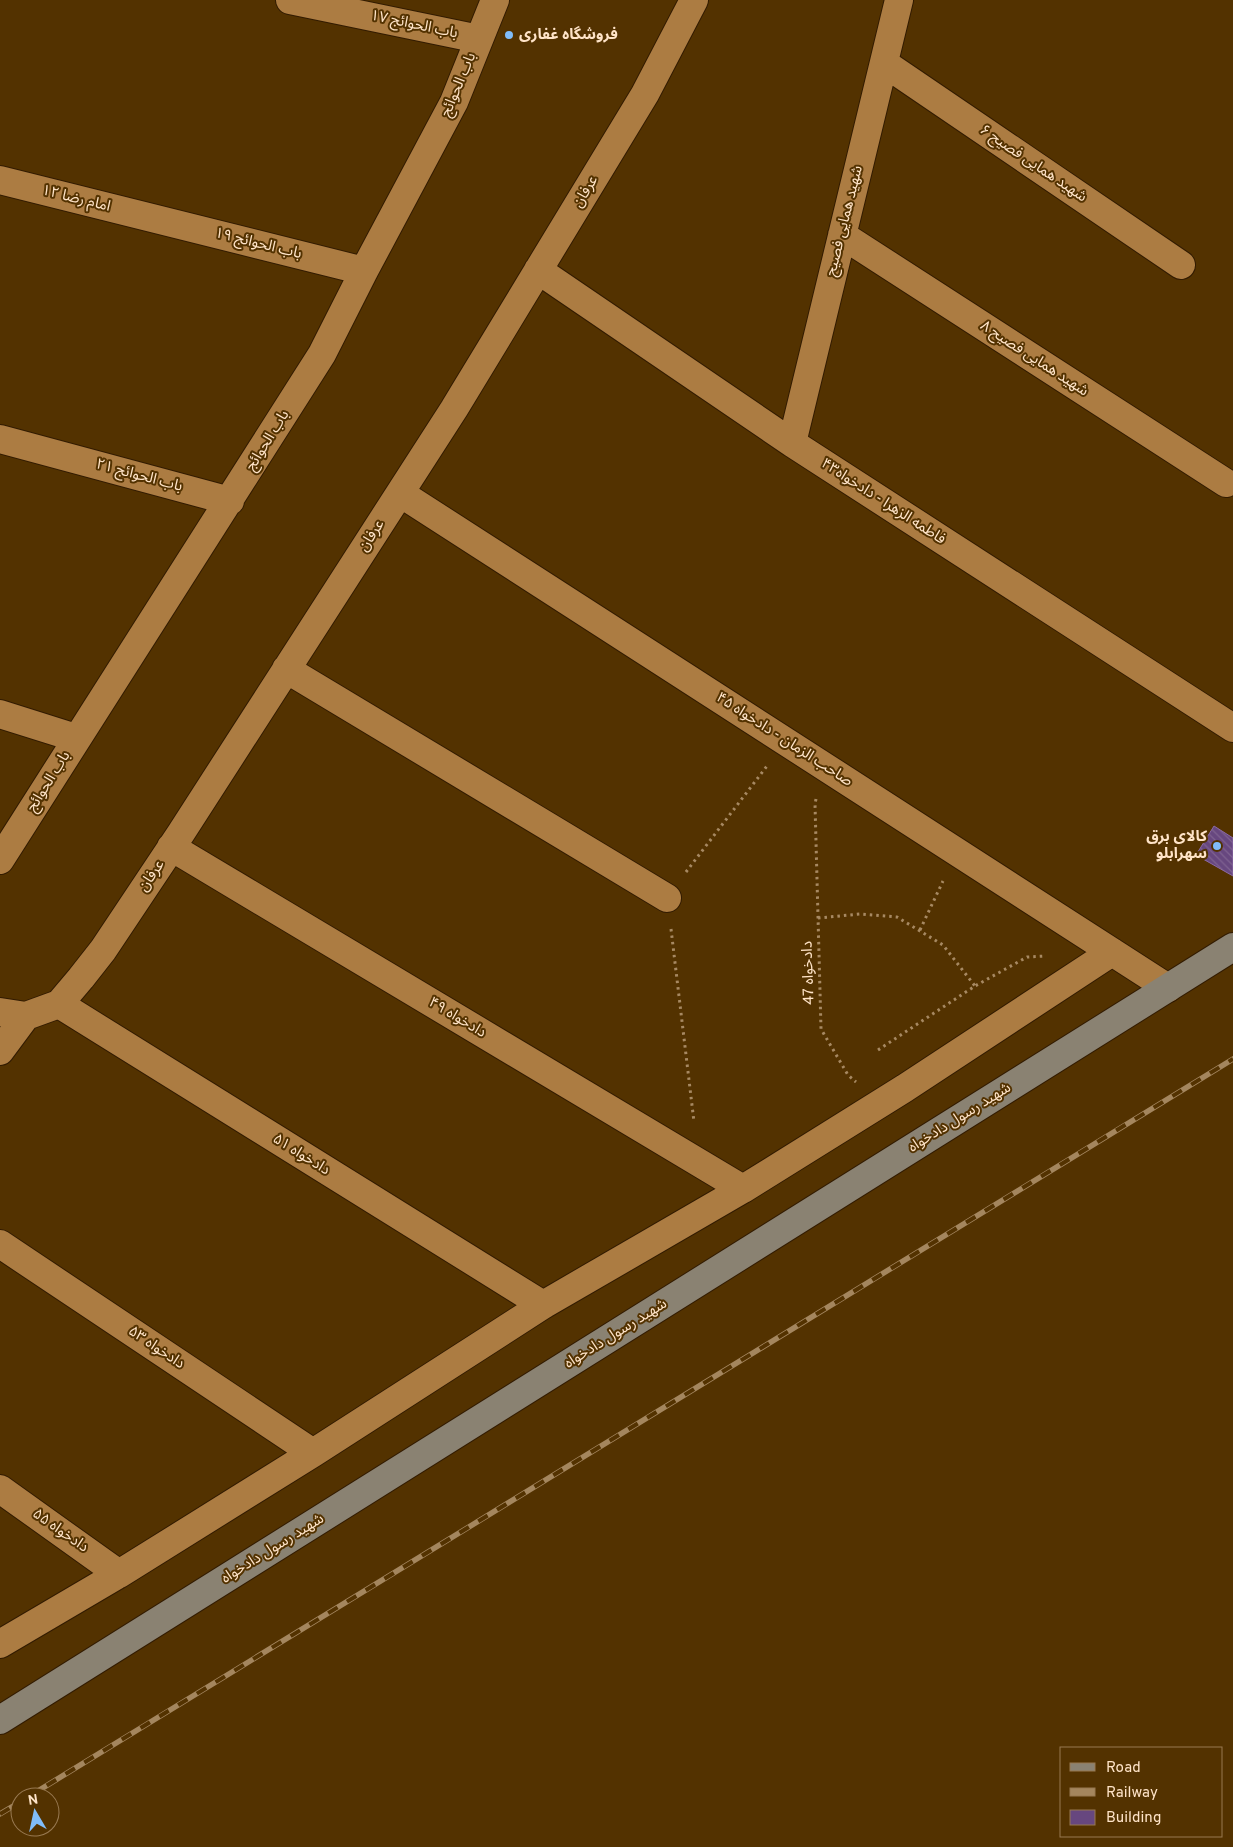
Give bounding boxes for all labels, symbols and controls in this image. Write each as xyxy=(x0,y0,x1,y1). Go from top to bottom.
street label: باب الحوائج ۱۷ xyxy=(368,6,459,45)
place label: فروشگاه غفاری xyxy=(519,25,618,45)
marker: فروشگاه غفاری xyxy=(503,29,515,41)
street label: باب الحوائج xyxy=(437,50,482,121)
street label: شهید همایی فصیح ۶ xyxy=(975,121,1091,208)
street label: شهید همایی فصیح xyxy=(822,163,869,279)
street label: عرفان xyxy=(569,172,603,212)
street label: امام رضا ۱۲ xyxy=(40,181,112,217)
street label: باب الحوائج ۱۹ xyxy=(212,224,303,265)
street label: شهید همایی فصیح ۸ xyxy=(976,317,1092,402)
street label: باب الحوائج xyxy=(242,407,295,476)
street label: باب الحوائج ۲۱ xyxy=(93,455,184,498)
street label: فاطمه الزهرا - دادخواه۴۳ xyxy=(817,455,949,550)
street label: عرفان xyxy=(355,516,390,556)
street label: صاحب الزمان - دادخواه ۴۵ xyxy=(712,689,856,791)
street label: باب الحوائج xyxy=(23,748,76,817)
place label: کالای برق سهرابلو xyxy=(1146,828,1207,864)
marker: کالای برق سهرابلو xyxy=(1211,840,1223,852)
street label: عرفان xyxy=(135,856,170,896)
street label: دادخواه 47 xyxy=(798,941,820,1005)
street label: دادخواه ۴۹ xyxy=(425,993,489,1043)
street label: شهید رسول دادخواه xyxy=(905,1079,1015,1157)
street label: دادخواه ۵۱ xyxy=(269,1130,333,1180)
street label: شهید رسول دادخواه xyxy=(561,1295,671,1373)
street label: دادخواه ۵۳ xyxy=(124,1322,188,1374)
street label: دادخواه ۵۵ xyxy=(28,1505,92,1557)
street label: شهید رسول دادخواه xyxy=(218,1510,328,1588)
legend xyxy=(1060,1747,1223,1837)
text: Road xyxy=(1106,1759,1141,1778)
text: Railway xyxy=(1106,1784,1158,1803)
north arrow xyxy=(10,1787,60,1837)
text: N xyxy=(27,1791,40,1810)
text: Building xyxy=(1106,1809,1161,1828)

